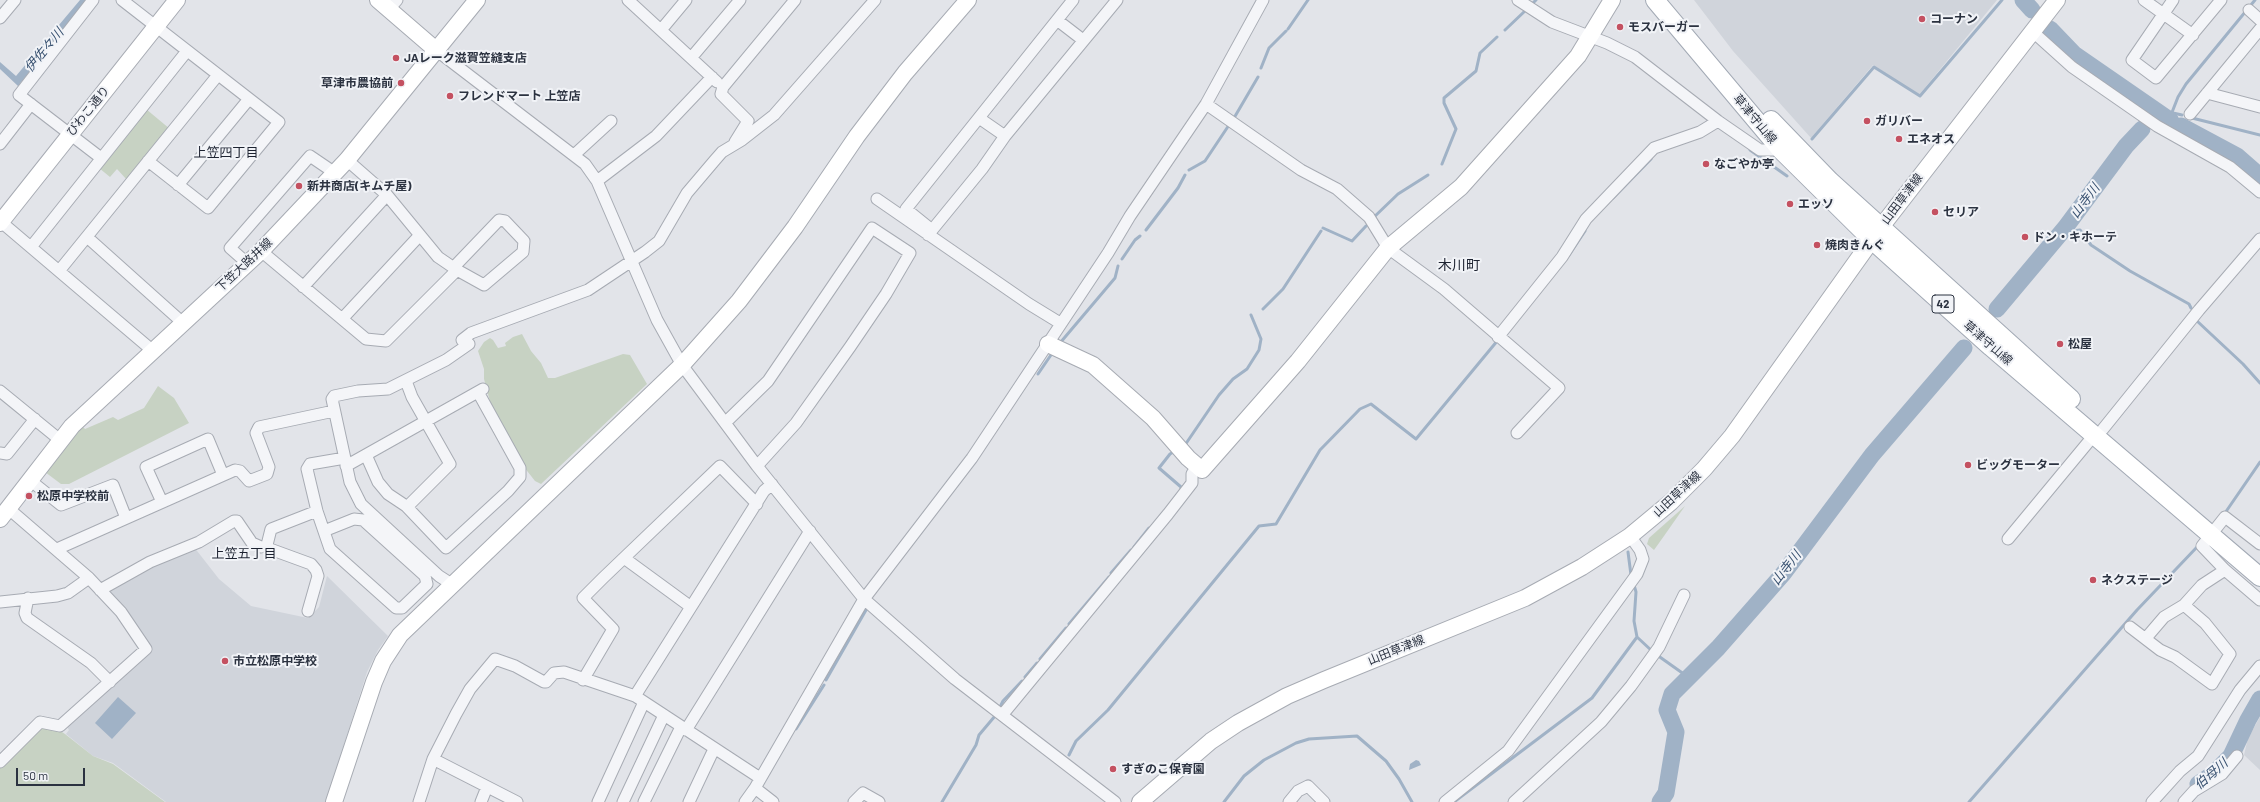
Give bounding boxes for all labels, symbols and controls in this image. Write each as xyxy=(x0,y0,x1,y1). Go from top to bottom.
place label: コーナン xyxy=(1930,12,1978,26)
marker: コーナン xyxy=(1917,14,1927,24)
place label: モスバーガー xyxy=(1628,20,1700,34)
marker: モスバーガー xyxy=(1615,22,1625,32)
water label: 伊佐々川 xyxy=(21,25,67,75)
place label: JAレーク滋賀笠縫支店 xyxy=(404,51,527,65)
marker: JAレーク滋賀笠縫支店 xyxy=(391,53,401,63)
place label: 草津市農協前 xyxy=(321,76,393,90)
marker: 草津市農協前 xyxy=(396,78,406,88)
street label: びわこ通り xyxy=(64,83,112,139)
place label: フレンドマート 上笠店 xyxy=(458,89,580,103)
marker: フレンドマート 上笠店 xyxy=(445,91,455,101)
street label: 草津守山線 xyxy=(1730,91,1780,147)
place label: ガリバー xyxy=(1875,114,1923,128)
marker: ガリバー xyxy=(1862,116,1872,126)
place label: エネオス xyxy=(1907,132,1955,146)
marker: エネオス xyxy=(1894,134,1904,144)
district label: 上笠四丁目 xyxy=(194,145,258,161)
place label: なごやか亭 xyxy=(1714,157,1774,171)
marker: なごやか亭 xyxy=(1701,159,1711,169)
street label: 山田草津線 xyxy=(1878,171,1926,227)
place label: 新井商店(キムチ屋) xyxy=(307,179,411,193)
marker: 新井商店(キムチ屋) xyxy=(294,181,304,191)
water label: 山寺川 xyxy=(2067,181,2103,221)
place label: エッソ xyxy=(1798,197,1834,211)
marker: エッソ xyxy=(1785,199,1795,209)
place label: セリア xyxy=(1943,205,1979,219)
marker: セリア xyxy=(1930,207,1940,217)
place label: ドン・キホーテ xyxy=(2033,230,2117,244)
marker: ドン・キホーテ xyxy=(2020,232,2030,242)
street label: 下笠大路井線 xyxy=(213,235,275,295)
place label: 焼肉きんぐ xyxy=(1825,238,1885,252)
marker: 焼肉きんぐ xyxy=(1812,240,1822,250)
district label: 木川町 xyxy=(1438,257,1480,273)
road number: 42 xyxy=(1932,295,1954,313)
street label: 草津守山線 xyxy=(1961,318,2015,368)
place label: 松屋 xyxy=(2068,337,2092,351)
marker: 松屋 xyxy=(2055,339,2065,349)
place label: ビッグモーター xyxy=(1976,458,2060,472)
marker: ビッグモーター xyxy=(1963,460,1973,470)
street label: 山田草津線 xyxy=(1650,468,1704,520)
place label: 松原中学校前 xyxy=(37,489,109,503)
marker: 松原中学校前 xyxy=(24,491,34,501)
district label: 上笠五丁目 xyxy=(212,546,276,562)
water label: 山寺川 xyxy=(1768,548,1804,588)
place label: ネクステージ xyxy=(2101,573,2173,587)
marker: ネクステージ xyxy=(2088,575,2098,585)
street label: 山田草津線 xyxy=(1365,632,1427,668)
place label: 市立松原中学校 xyxy=(233,654,317,668)
marker: 市立松原中学校 xyxy=(220,656,230,666)
water label: 伯母川 xyxy=(2191,755,2231,793)
scale bar xyxy=(18,760,87,786)
place label: すぎのこ保育園 xyxy=(1121,762,1205,776)
marker: すぎのこ保育園 xyxy=(1108,764,1118,774)
text: 50 m xyxy=(23,768,48,782)

